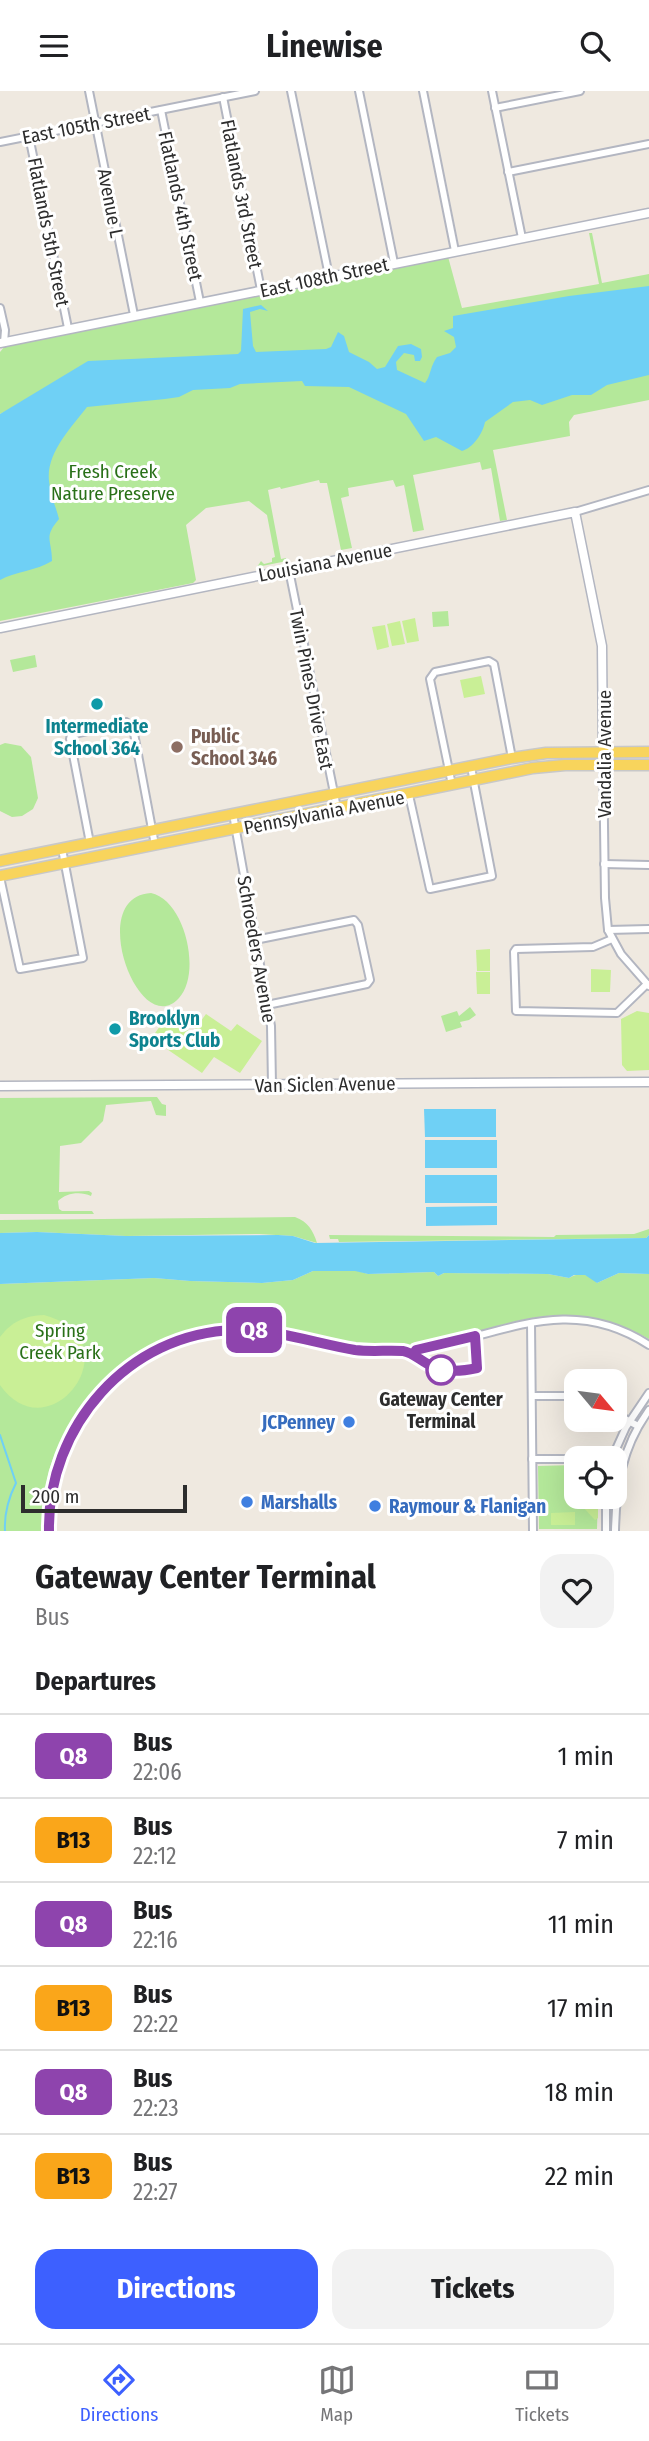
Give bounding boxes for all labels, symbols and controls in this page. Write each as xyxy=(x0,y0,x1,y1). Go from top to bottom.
icon: menu xyxy=(35,27,73,65)
text: Linewise xyxy=(266,27,383,65)
icon: search xyxy=(576,27,614,65)
street label: East 105th Street xyxy=(20,102,153,149)
street label: Flatlands 3rd Street xyxy=(216,118,267,271)
street label: Flatlands 4th Street xyxy=(153,129,208,284)
street label: Flatlands 5th Street xyxy=(23,156,74,309)
street label: Avenue L xyxy=(93,167,129,240)
street label: East 108th Street xyxy=(258,252,391,302)
park label: Fresh Creek Nature Preserve xyxy=(51,460,175,505)
street label: Louisiana Avenue xyxy=(256,538,394,587)
street label: Twin Pines Drive East xyxy=(285,607,339,772)
street label: Vandalia Avenue xyxy=(593,690,616,818)
marker: Intermediate School 364 xyxy=(89,696,105,712)
place label: Intermediate School 364 xyxy=(46,715,149,760)
place label: Public School 346 xyxy=(191,725,277,770)
marker: Public School 346 xyxy=(169,739,185,755)
street label: Pennsylvania Avenue xyxy=(242,786,406,839)
street label: Schroeders Avenue xyxy=(232,874,281,1024)
place label: Brooklyn Sports Club xyxy=(129,1007,220,1052)
marker: Brooklyn Sports Club xyxy=(107,1021,123,1037)
street label: Van Siclen Avenue xyxy=(254,1072,396,1097)
line badge: Q8 xyxy=(222,1307,286,1353)
text: Q8 xyxy=(240,1316,268,1344)
park label: Spring Creek Park xyxy=(19,1319,101,1364)
marker: Gateway Center Terminal xyxy=(426,1355,456,1385)
north arrow xyxy=(564,1369,626,1431)
map controls xyxy=(564,1369,627,1509)
place label: Gateway Center Terminal xyxy=(379,1388,504,1433)
place label: JCPenney xyxy=(261,1411,336,1434)
marker: JCPenney xyxy=(341,1414,357,1430)
button: locate xyxy=(564,1446,627,1509)
scale bar xyxy=(21,1482,187,1514)
text: 200 m xyxy=(32,1485,79,1508)
place label: Marshalls xyxy=(261,1491,338,1514)
marker: Marshalls xyxy=(239,1494,255,1510)
place label: Raymour & Flanigan xyxy=(389,1495,546,1518)
marker: Raymour & Flanigan xyxy=(367,1498,383,1514)
button: heart xyxy=(540,1554,614,1628)
text: Gateway Center Terminal xyxy=(35,1557,376,1597)
text: Bus xyxy=(35,1603,69,1631)
text: Departures xyxy=(35,1666,156,1697)
text: Bus xyxy=(133,1727,172,1758)
text: 1 min xyxy=(558,1741,614,1772)
text: Q8 xyxy=(60,1742,87,1770)
text: 22:06 xyxy=(133,1758,182,1786)
text: Bus xyxy=(133,1811,172,1842)
text: 7 min xyxy=(557,1825,614,1856)
text: B13 xyxy=(57,1826,90,1854)
text: 22:12 xyxy=(133,1842,176,1870)
text: Bus xyxy=(133,1895,172,1926)
text: 11 min xyxy=(548,1909,614,1940)
text: Q8 xyxy=(60,1910,87,1938)
text: 22:16 xyxy=(133,1926,178,1954)
text: Bus xyxy=(133,1979,172,2010)
text: 17 min xyxy=(547,1993,614,2024)
text: B13 xyxy=(57,1994,90,2022)
text: 22:22 xyxy=(133,2010,178,2038)
text: Bus xyxy=(133,2063,172,2094)
text: 18 min xyxy=(545,2077,614,2108)
text: Q8 xyxy=(60,2078,87,2106)
text: 22:23 xyxy=(133,2094,179,2122)
text: Bus xyxy=(133,2147,172,2178)
text: 22 min xyxy=(545,2161,614,2192)
text: B13 xyxy=(57,2162,90,2190)
text: 22:27 xyxy=(133,2178,177,2206)
button: Directions xyxy=(35,2249,318,2329)
button: Tickets xyxy=(332,2249,614,2329)
tab: Directions xyxy=(80,2361,158,2426)
tab: Map xyxy=(318,2361,356,2426)
tab: Tickets xyxy=(515,2361,569,2426)

